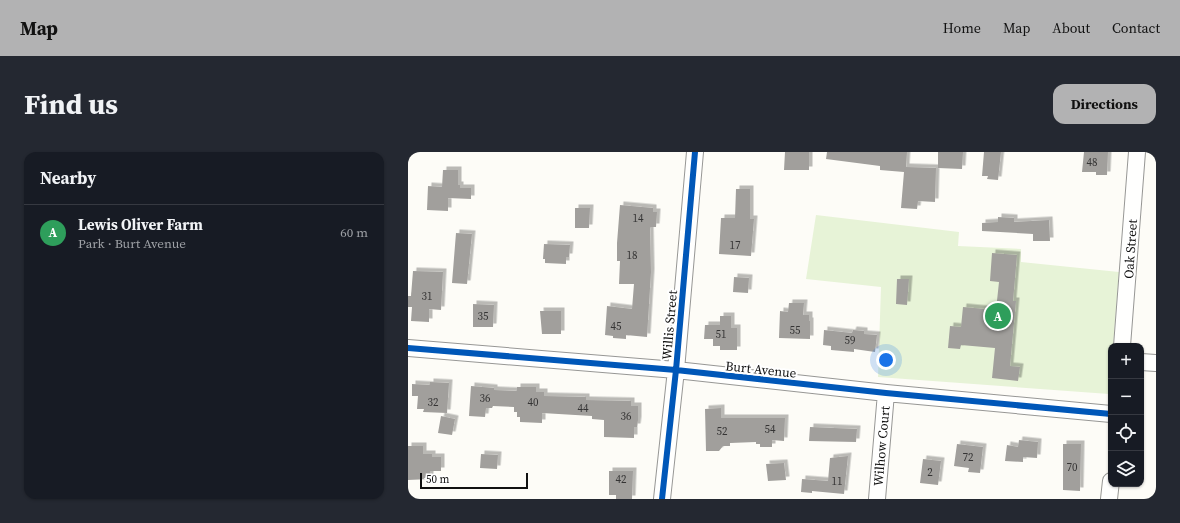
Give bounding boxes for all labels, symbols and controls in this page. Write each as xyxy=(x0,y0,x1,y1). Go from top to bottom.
text: Map xyxy=(20,15,58,41)
text: Home xyxy=(943,18,981,38)
text: Map xyxy=(1003,18,1030,38)
text: About xyxy=(1052,18,1090,38)
text: Contact xyxy=(1112,18,1160,38)
button: Directions xyxy=(1053,84,1156,124)
text: Find us xyxy=(24,85,118,123)
house number: 48 xyxy=(1087,155,1098,170)
text: Nearby xyxy=(40,166,96,190)
house number: 14 xyxy=(633,211,644,226)
text: Lewis Oliver Farm xyxy=(78,214,203,235)
street label: Oak Street xyxy=(1120,218,1141,279)
text: A xyxy=(49,224,57,241)
text: 60 m xyxy=(340,224,368,241)
text: Park · Burt Avenue xyxy=(78,235,186,252)
house number: 17 xyxy=(730,238,741,253)
house number: 18 xyxy=(627,248,638,263)
house number: 31 xyxy=(422,289,433,304)
street label: Willis Street xyxy=(658,289,681,361)
pin: A xyxy=(985,301,1011,331)
house number: 35 xyxy=(478,309,489,324)
house number: 45 xyxy=(611,319,622,334)
house number: 55 xyxy=(790,323,801,338)
house number: 51 xyxy=(716,327,727,342)
house number: 59 xyxy=(845,333,856,348)
map controls xyxy=(1108,343,1144,487)
button: + xyxy=(1108,343,1144,379)
your location xyxy=(876,350,896,370)
street label: Burt Avenue xyxy=(725,357,798,382)
button: − xyxy=(1108,379,1144,415)
house number: 36 xyxy=(480,391,491,406)
house number: 32 xyxy=(428,395,439,410)
house number: 40 xyxy=(528,395,539,410)
house number: 44 xyxy=(578,401,589,416)
street label: Wilhow Court xyxy=(870,404,894,487)
house number: 36 xyxy=(621,409,632,424)
button: locate xyxy=(1108,415,1144,451)
house number: 54 xyxy=(765,422,776,437)
house number: 52 xyxy=(717,424,728,439)
house number: 72 xyxy=(963,450,974,465)
button: layers xyxy=(1108,451,1144,487)
house number: 70 xyxy=(1067,460,1078,475)
house number: 2 xyxy=(927,465,933,480)
scale bar xyxy=(420,471,528,490)
text: 50 m xyxy=(426,472,449,487)
house number: 42 xyxy=(616,472,627,487)
house number: 11 xyxy=(832,474,843,489)

